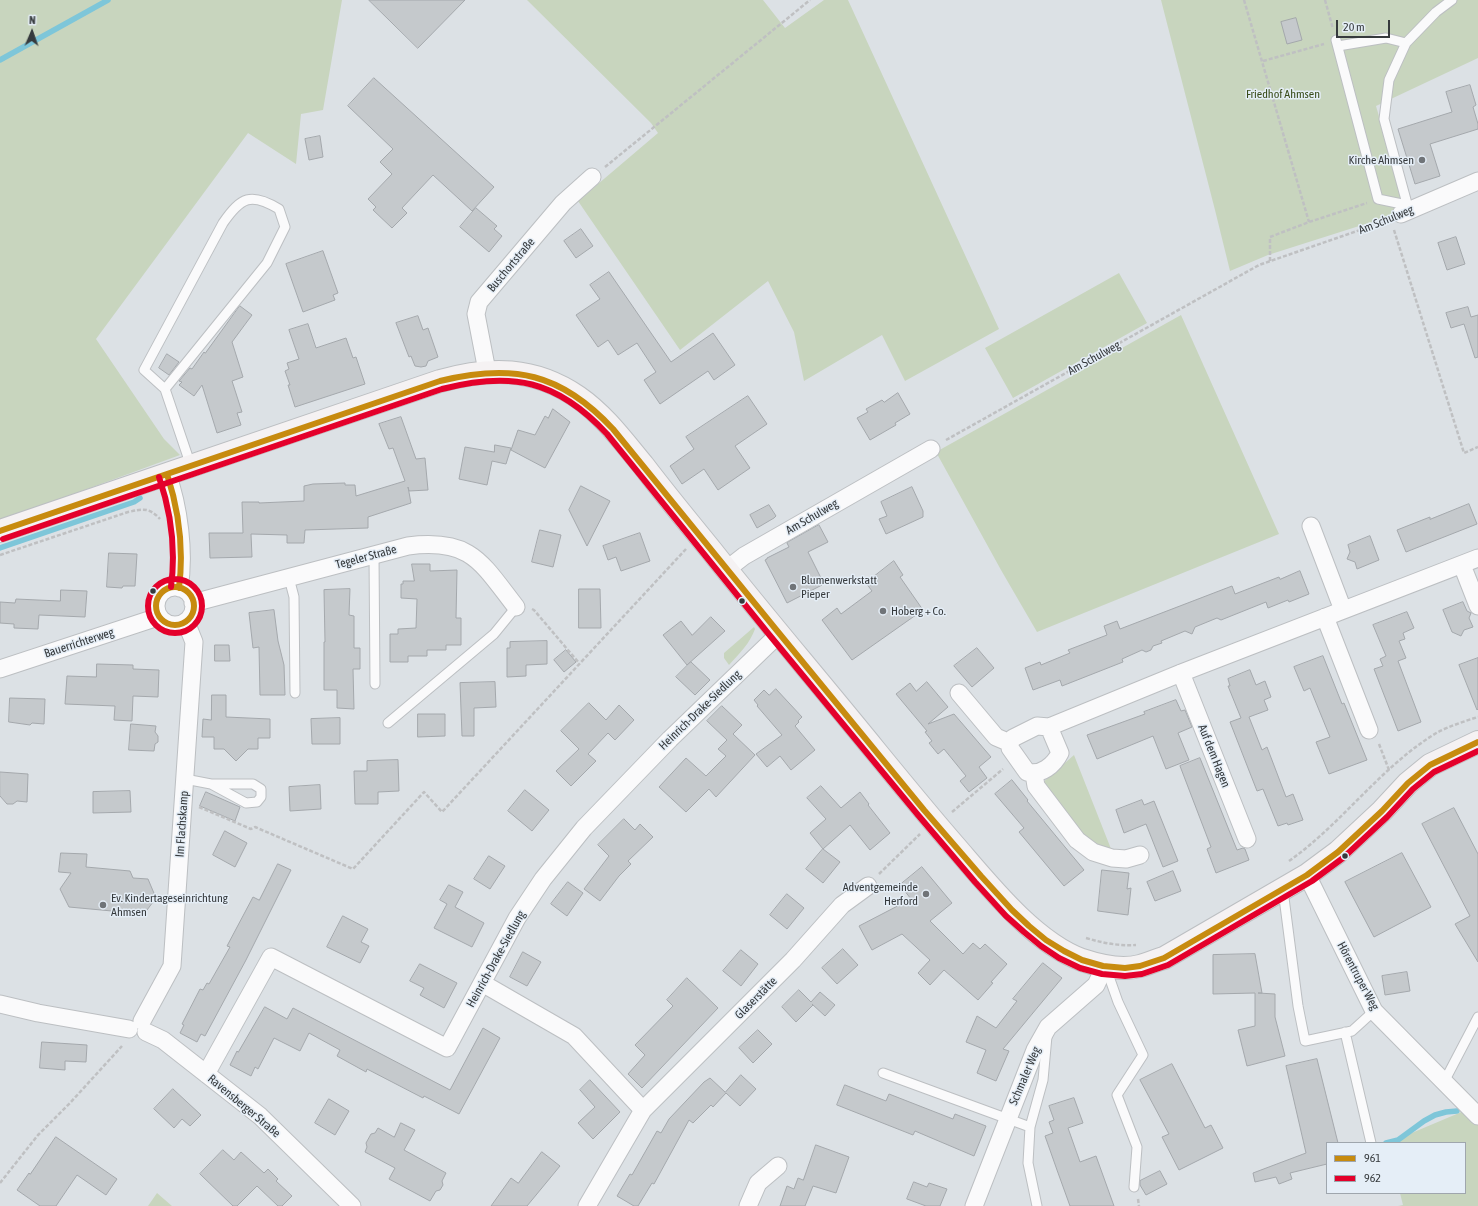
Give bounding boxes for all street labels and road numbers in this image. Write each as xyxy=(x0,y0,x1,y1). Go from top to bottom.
street label: Am Schulweg xyxy=(1356,202,1416,238)
street label: Buschortstraße xyxy=(484,235,538,295)
street label: Am Schulweg xyxy=(1065,338,1123,378)
street label: Am Schulweg xyxy=(783,496,841,538)
street label: Tegeler Straße xyxy=(334,542,398,572)
street label: Bauerrichterweg xyxy=(42,625,116,661)
street label: Heinrich-Drake-Siedlung xyxy=(656,667,744,753)
street label: Auf dem Hagen xyxy=(1195,722,1233,790)
street label: Im Flachskamp xyxy=(172,790,192,858)
street label: Heinrich-Drake-Siedlung xyxy=(463,908,529,1010)
street label: Hörentruper Weg xyxy=(1334,939,1382,1013)
street label: Glaserstätte xyxy=(732,974,780,1022)
street label: Schmaler Weg xyxy=(1006,1045,1044,1107)
street label: Ravensberger Straße xyxy=(205,1071,283,1141)

